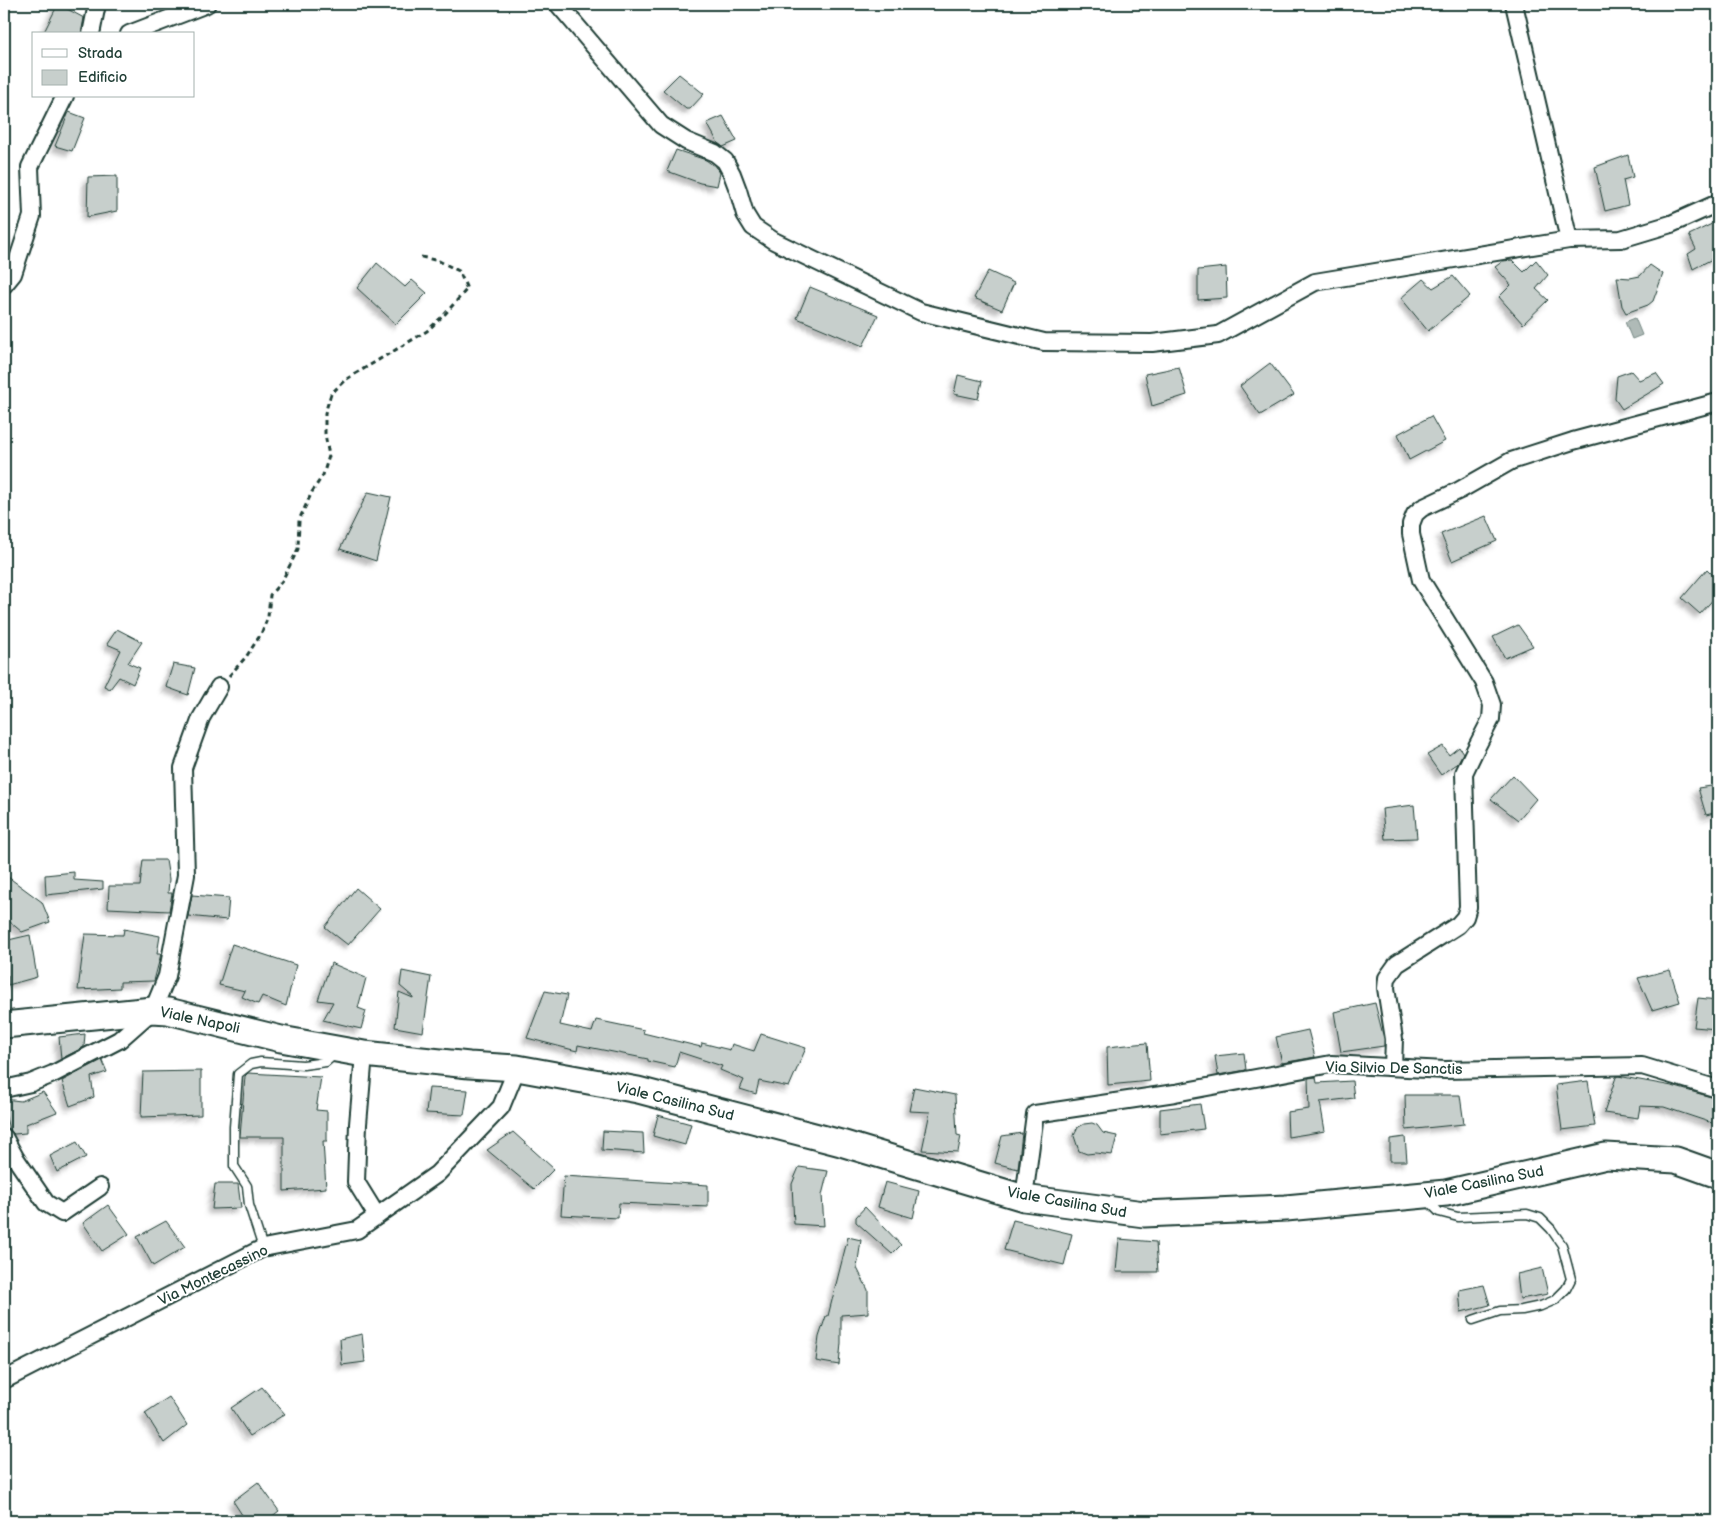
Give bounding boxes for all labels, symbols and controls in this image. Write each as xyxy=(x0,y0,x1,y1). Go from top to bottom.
legend xyxy=(32,32,195,98)
text: Strada xyxy=(78,44,122,63)
text: Edificio xyxy=(78,68,127,87)
street label: Viale Napoli xyxy=(158,1003,242,1038)
street label: Via Silvio De Sanctis xyxy=(1325,1058,1463,1079)
street label: Viale Casilina Sud xyxy=(614,1078,736,1125)
street label: Viale Casilina Sud xyxy=(1423,1162,1545,1203)
street label: Viale Casilina Sud xyxy=(1006,1183,1128,1222)
street label: Via Montecassino xyxy=(155,1241,271,1310)

